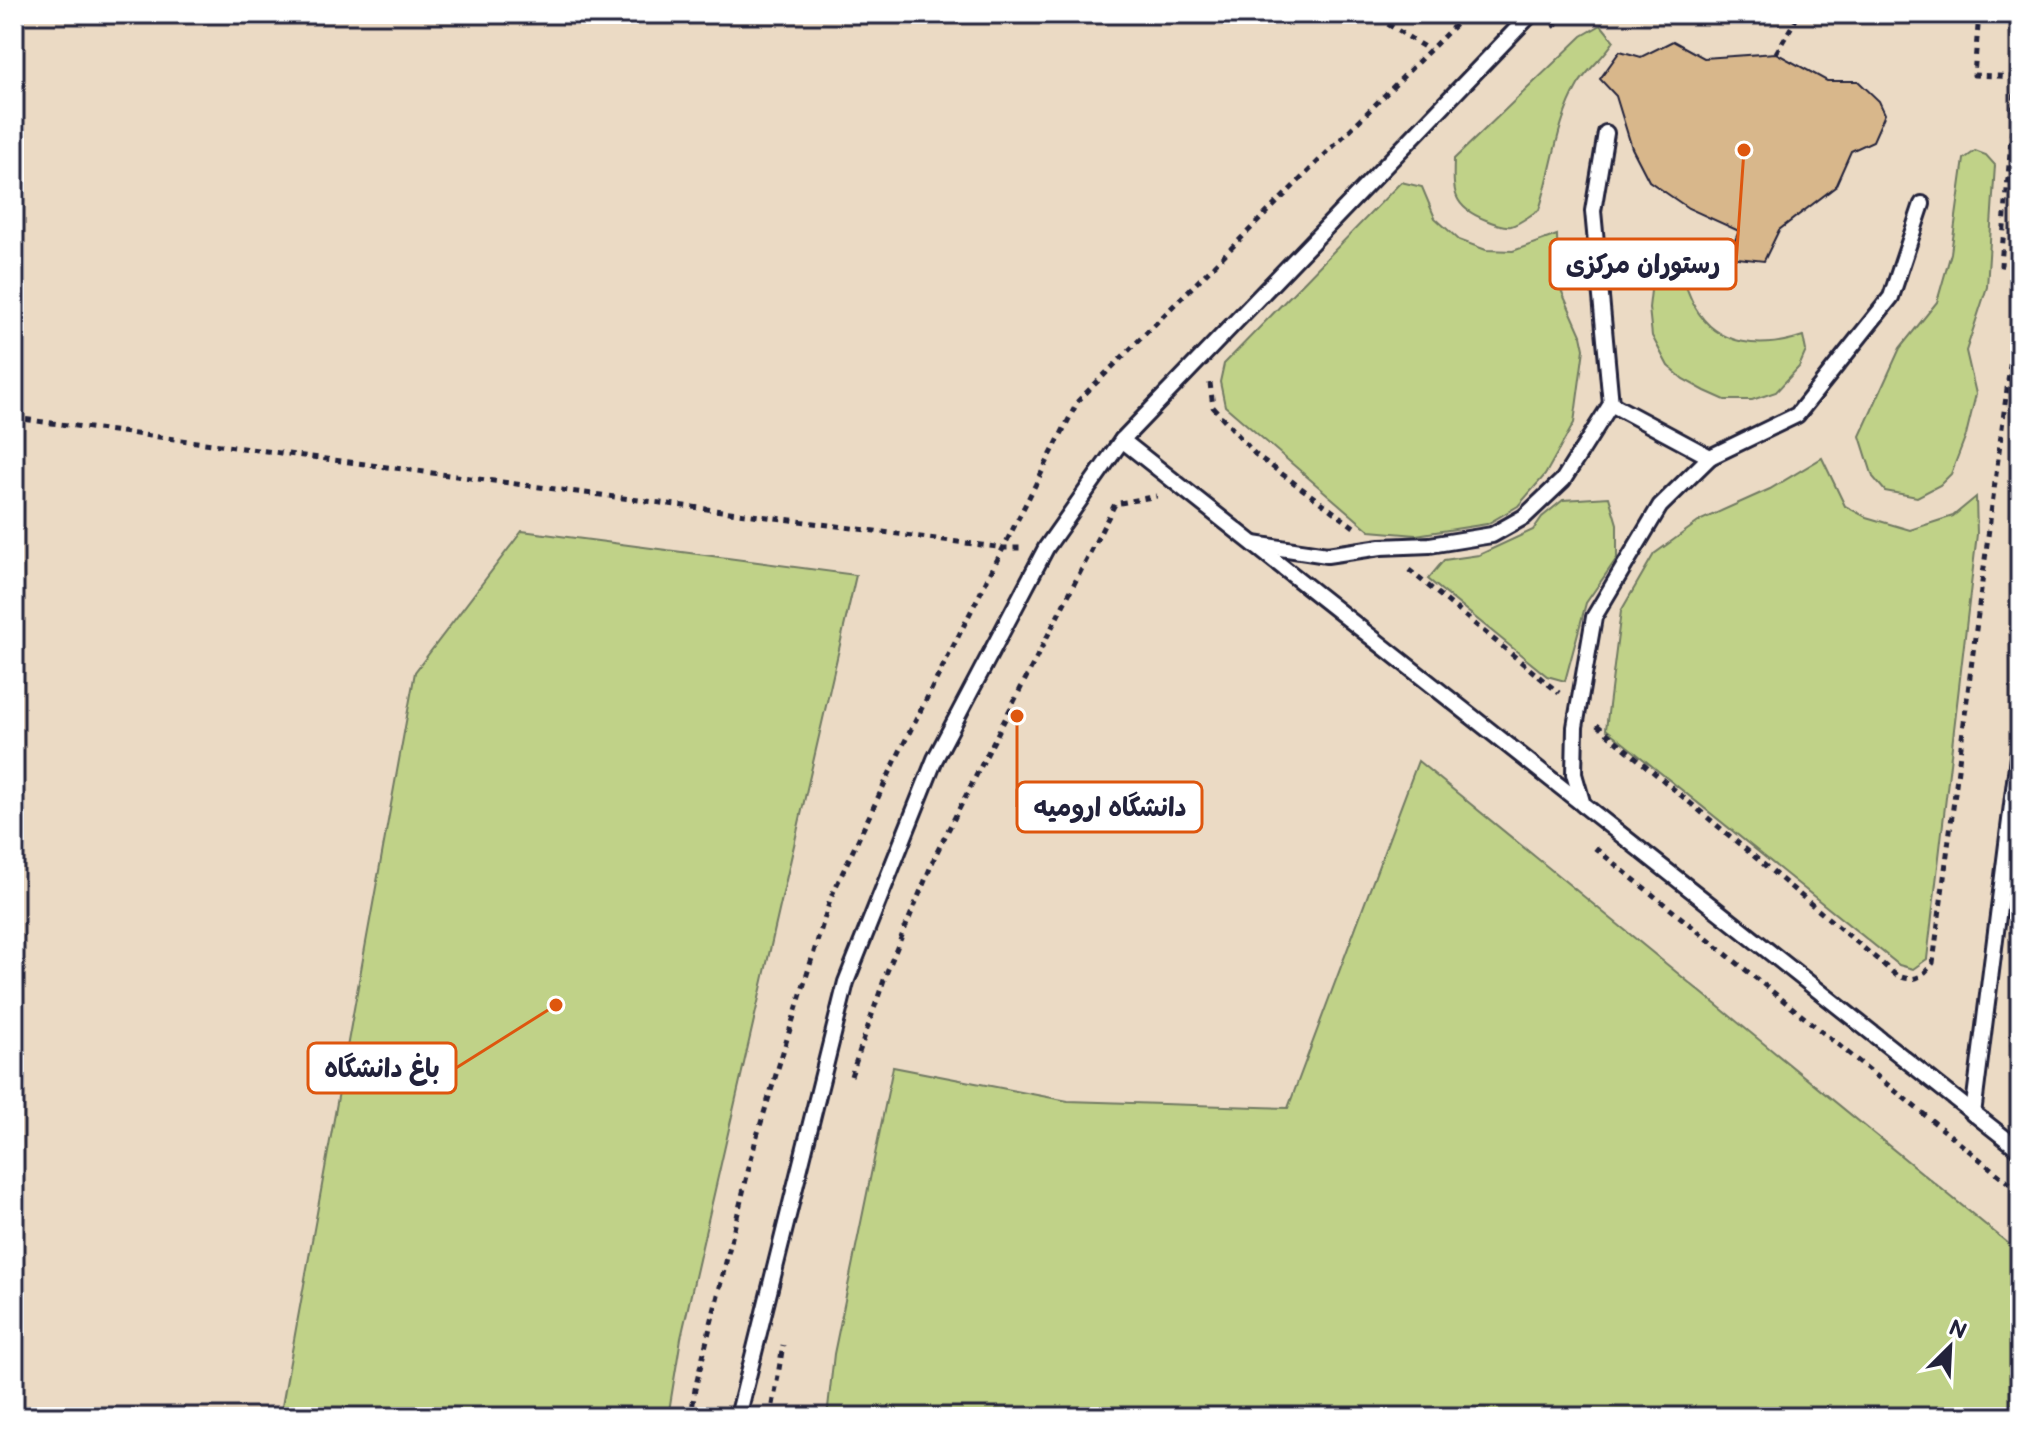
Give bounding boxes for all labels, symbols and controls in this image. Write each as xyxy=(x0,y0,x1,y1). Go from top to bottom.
callout: رستوران مرکزی xyxy=(1550,239,1736,289)
text: رستوران مرکزی xyxy=(1566,250,1720,281)
callout: دانشگاه ارومیه xyxy=(1017,782,1202,832)
text: دانشگاه ارومیه xyxy=(1033,791,1187,824)
callout: باغ دانشگاه xyxy=(308,1043,456,1093)
text: باغ دانشگاه xyxy=(324,1052,440,1086)
north arrow xyxy=(1910,1307,1990,1387)
text: N xyxy=(1944,1314,1971,1346)

